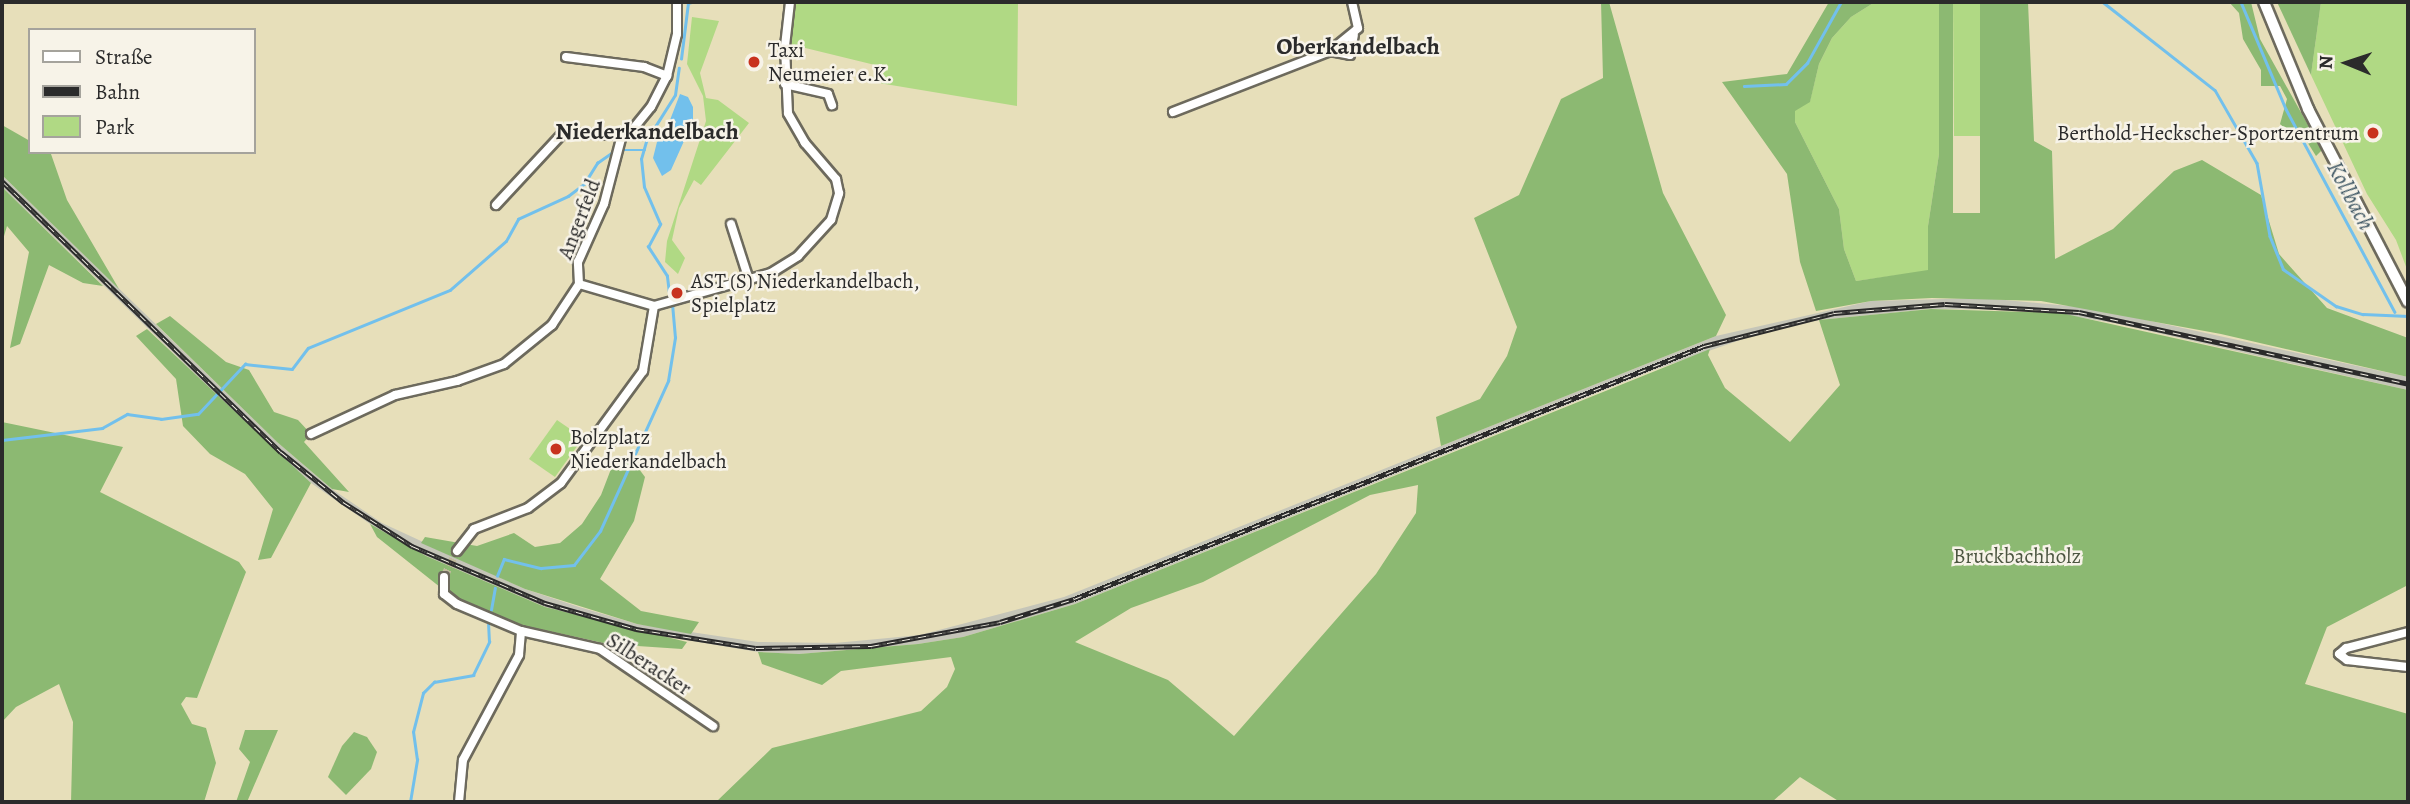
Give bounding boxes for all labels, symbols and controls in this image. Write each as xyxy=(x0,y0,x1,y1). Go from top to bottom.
legend xyxy=(28,28,256,154)
north arrow xyxy=(2312,28,2382,98)
district label: Oberkandelbach xyxy=(1276,33,1440,61)
place label: Taxi Neumeier e.K. xyxy=(768,37,893,87)
text: Straße xyxy=(95,43,153,71)
marker: Taxi Neumeier e.K. xyxy=(746,54,762,70)
text: N xyxy=(2313,55,2339,70)
text: Bahn xyxy=(95,78,140,106)
text: Park xyxy=(95,113,134,141)
district label: Niederkandelbach xyxy=(555,118,739,146)
place label: Berthold-Heckscher-Sportzentrum xyxy=(2057,120,2359,146)
marker: Berthold-Heckscher-Sportzentrum xyxy=(2365,125,2381,141)
water label: Kollbach xyxy=(2320,157,2380,235)
street label: Angerfeld xyxy=(552,175,606,263)
place label: AST (S) Niederkandelbach, Spielplatz xyxy=(691,268,920,318)
marker: AST (S) Niederkandelbach, Spielplatz xyxy=(669,285,685,301)
place label: Bolzplatz Niederkandelbach xyxy=(570,424,727,474)
marker: Bolzplatz Niederkandelbach xyxy=(548,441,564,457)
park label: Bruckbachholz xyxy=(1953,543,2081,569)
street label: Silberacker xyxy=(602,627,696,701)

